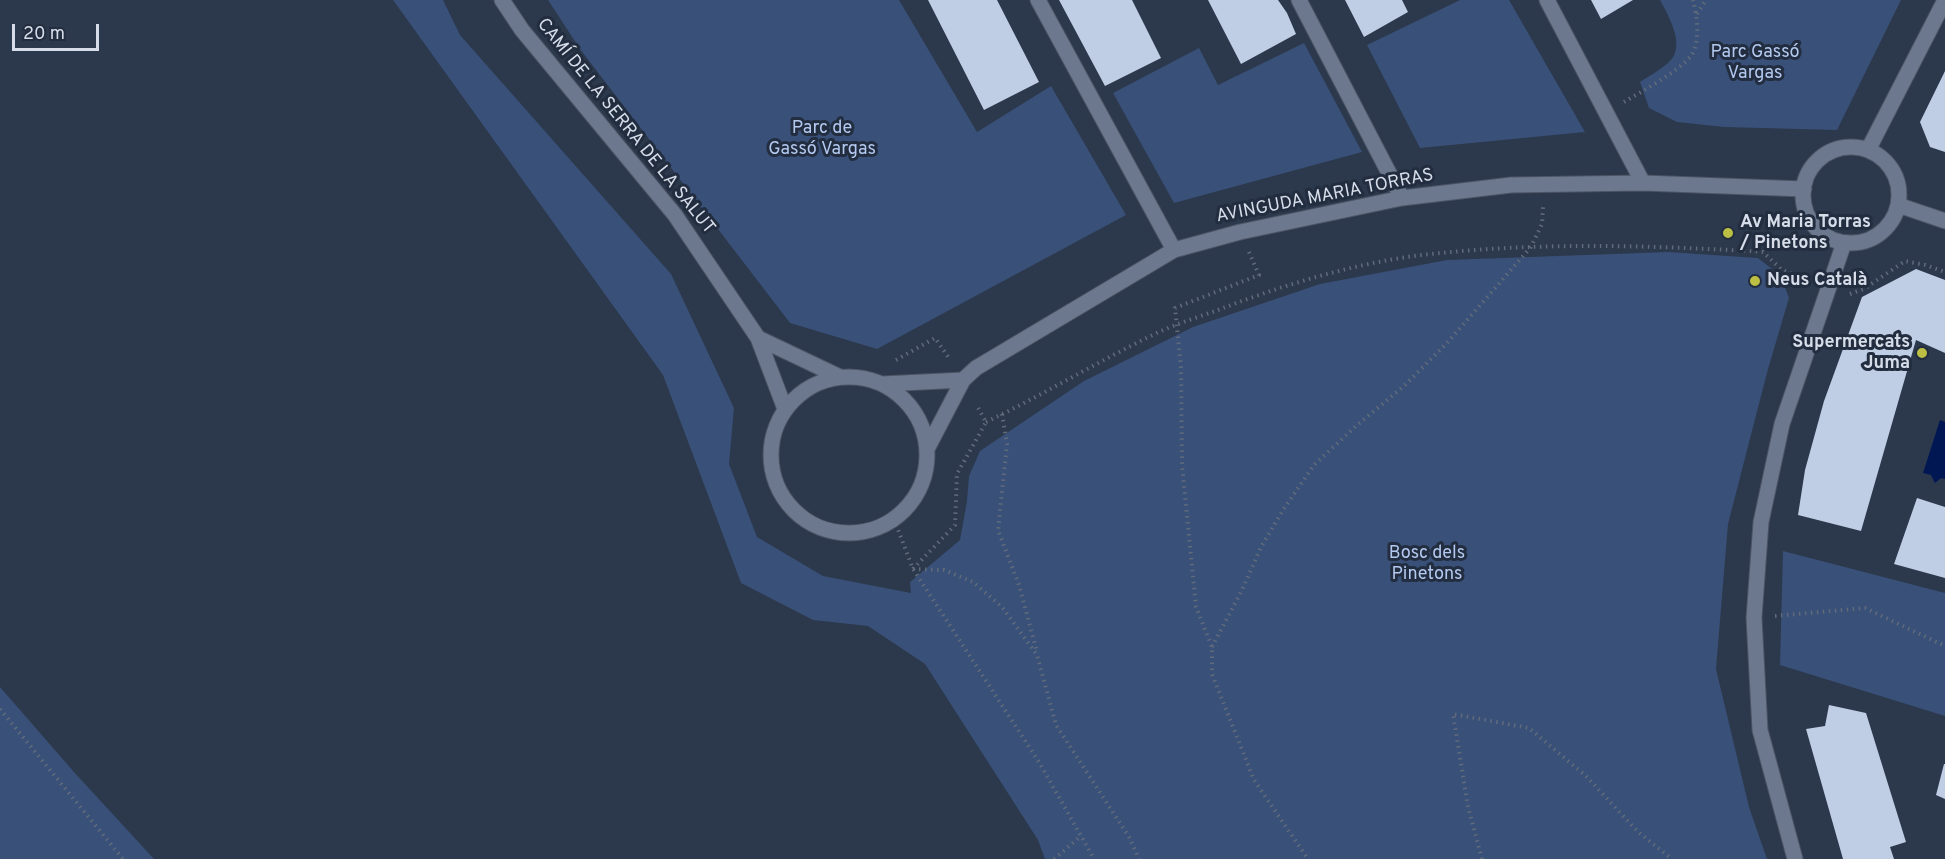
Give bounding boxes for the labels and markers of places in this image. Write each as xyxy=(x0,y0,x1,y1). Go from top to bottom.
place label: Av Maria Torras / Pinetons xyxy=(1740,212,1871,254)
marker: Av Maria Torras / Pinetons xyxy=(1721,226,1735,240)
place label: Neus Català xyxy=(1767,270,1867,292)
marker: Neus Català xyxy=(1748,274,1762,288)
place label: Supermercats Juma xyxy=(1792,332,1910,374)
marker: Supermercats Juma xyxy=(1915,346,1929,360)

